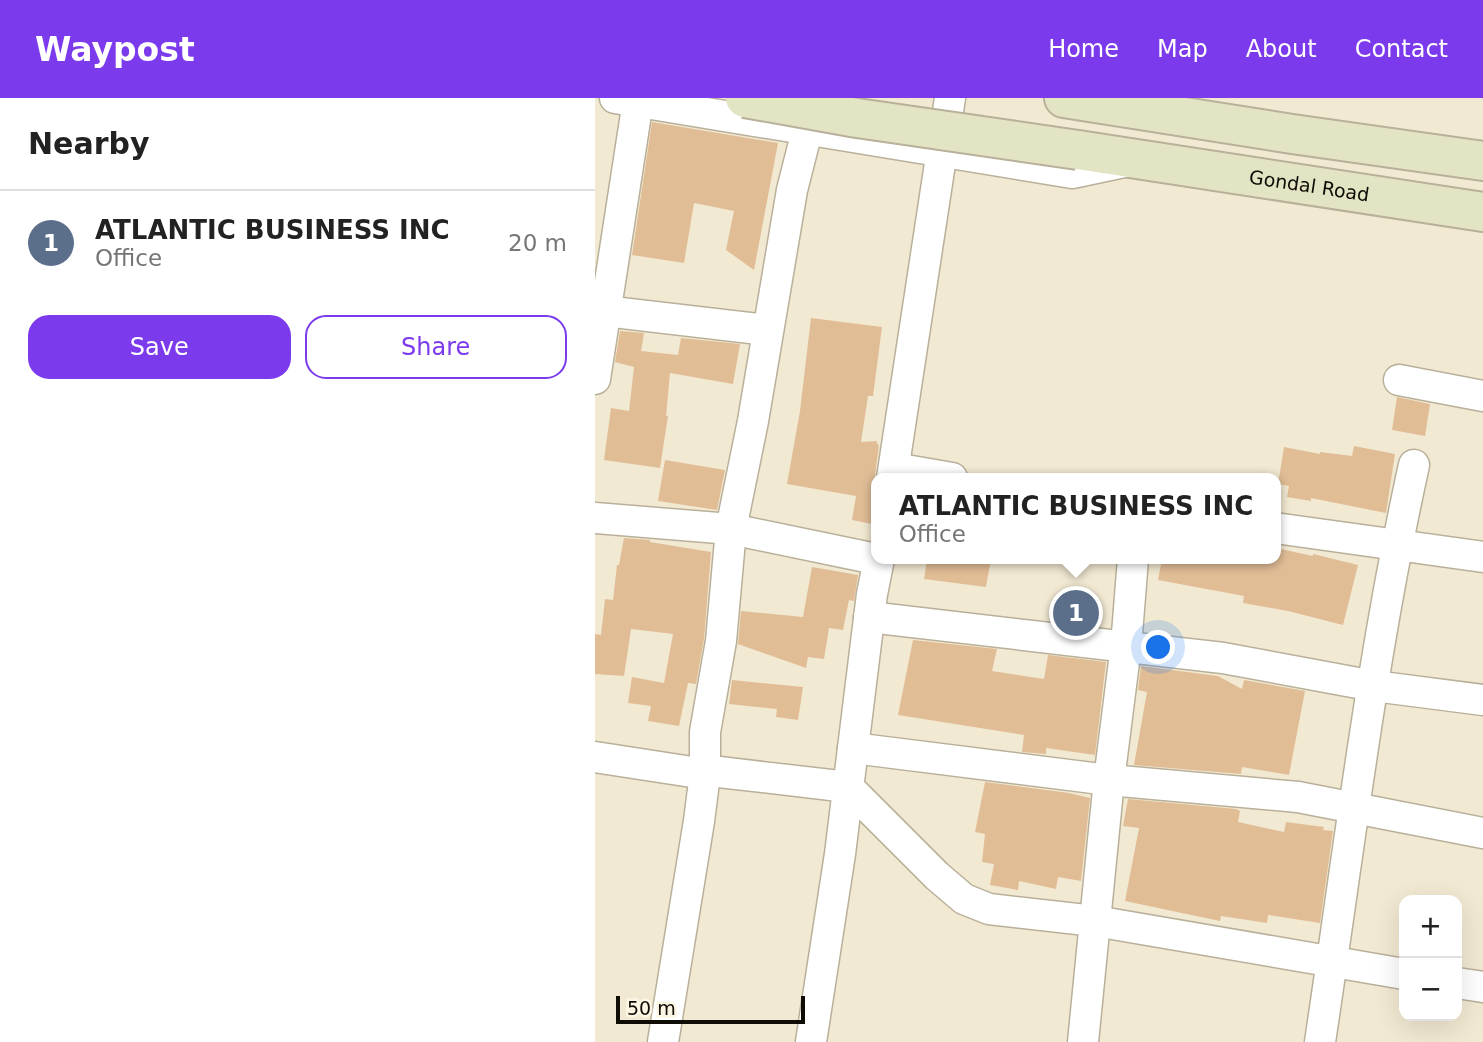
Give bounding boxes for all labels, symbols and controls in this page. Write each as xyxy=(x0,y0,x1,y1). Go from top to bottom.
text: Waypost xyxy=(35,30,195,69)
text: Home xyxy=(1048,35,1119,63)
text: Map xyxy=(1157,35,1208,63)
text: About xyxy=(1246,35,1317,63)
text: Contact xyxy=(1355,35,1448,63)
text: Nearby xyxy=(28,126,150,161)
street label: Gondal Road xyxy=(1248,165,1371,205)
text: ATLANTIC BUSINESS INC xyxy=(95,215,450,245)
text: 1 xyxy=(43,230,59,256)
text: 20 m xyxy=(508,230,567,256)
text: Office xyxy=(95,245,162,271)
button: Save xyxy=(28,315,291,379)
button: Share xyxy=(305,315,567,379)
popup xyxy=(871,473,1281,564)
text: ATLANTIC BUSINESS INC xyxy=(899,491,1253,521)
text: Office xyxy=(899,521,966,547)
pin: 1 xyxy=(1053,587,1099,639)
your location xyxy=(1141,630,1175,664)
map controls xyxy=(1399,895,1462,1021)
button: + xyxy=(1399,895,1462,958)
button: − xyxy=(1399,958,1462,1021)
scale bar xyxy=(616,993,805,1025)
text: 50 m xyxy=(627,997,676,1019)

